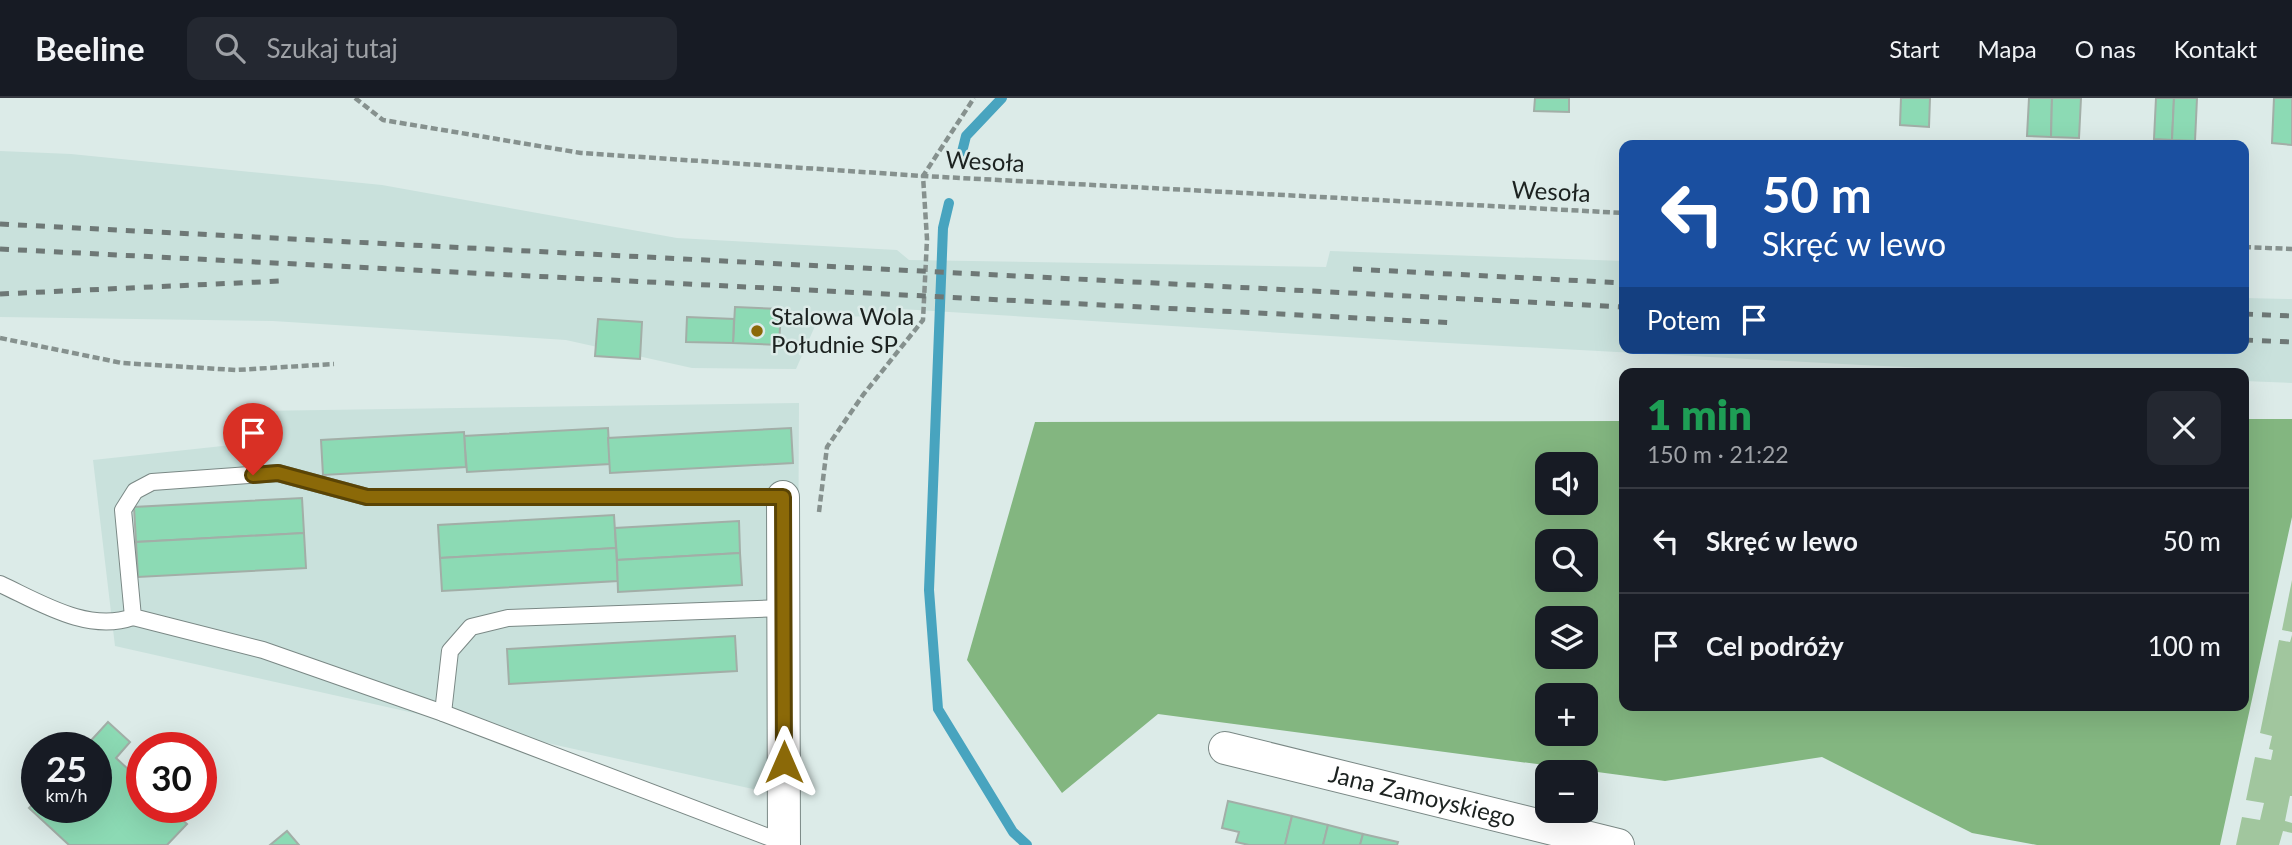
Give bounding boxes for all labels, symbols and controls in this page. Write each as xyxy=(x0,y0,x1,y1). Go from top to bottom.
search box xyxy=(187,17,677,80)
text: Beeline xyxy=(35,28,145,68)
icon: search xyxy=(211,29,249,67)
text: Szukaj tutaj xyxy=(267,32,398,64)
text: Start xyxy=(1889,34,1940,63)
text: Mapa xyxy=(1978,34,2037,63)
text: O nas xyxy=(2075,34,2136,63)
text: Kontakt xyxy=(2174,34,2257,63)
street label: Wesoła xyxy=(945,144,1026,177)
text: 50 m xyxy=(1762,165,1872,223)
icon: left xyxy=(1647,168,1738,259)
street label: Wesoła xyxy=(1511,174,1592,207)
text: Skręć w lewo xyxy=(1762,224,1946,263)
place label: Stalowa Wola Południe SP xyxy=(771,301,914,358)
icon: arrive xyxy=(1735,301,1773,339)
text: Potem xyxy=(1647,304,1721,336)
marker: Stalowa Wola Południe SP xyxy=(749,323,765,339)
text: 1 min xyxy=(1647,389,1752,439)
button: close xyxy=(2147,391,2221,465)
pin xyxy=(223,403,283,475)
icon: arrive xyxy=(234,414,272,452)
text: 150 m · 21:22 xyxy=(1647,440,1789,468)
map controls xyxy=(1535,452,1598,823)
button: sound xyxy=(1535,452,1598,515)
icon: left xyxy=(1647,522,1685,560)
text: Skręć w lewo xyxy=(1706,525,1858,557)
text: 50 m xyxy=(2163,525,2221,557)
button: search xyxy=(1535,529,1598,592)
button: layers xyxy=(1535,606,1598,669)
icon: arrive xyxy=(1647,627,1685,665)
text: Cel podróży xyxy=(1706,630,1844,662)
text: 100 m xyxy=(2148,630,2221,662)
button: + xyxy=(1535,683,1598,746)
position arrow xyxy=(747,725,821,799)
speed limit sign: 30 xyxy=(126,732,217,823)
text: 25 xyxy=(46,747,87,789)
street label: Jana Zamoyskiego xyxy=(1326,758,1519,832)
button: − xyxy=(1535,760,1598,823)
text: km/h xyxy=(45,784,88,806)

